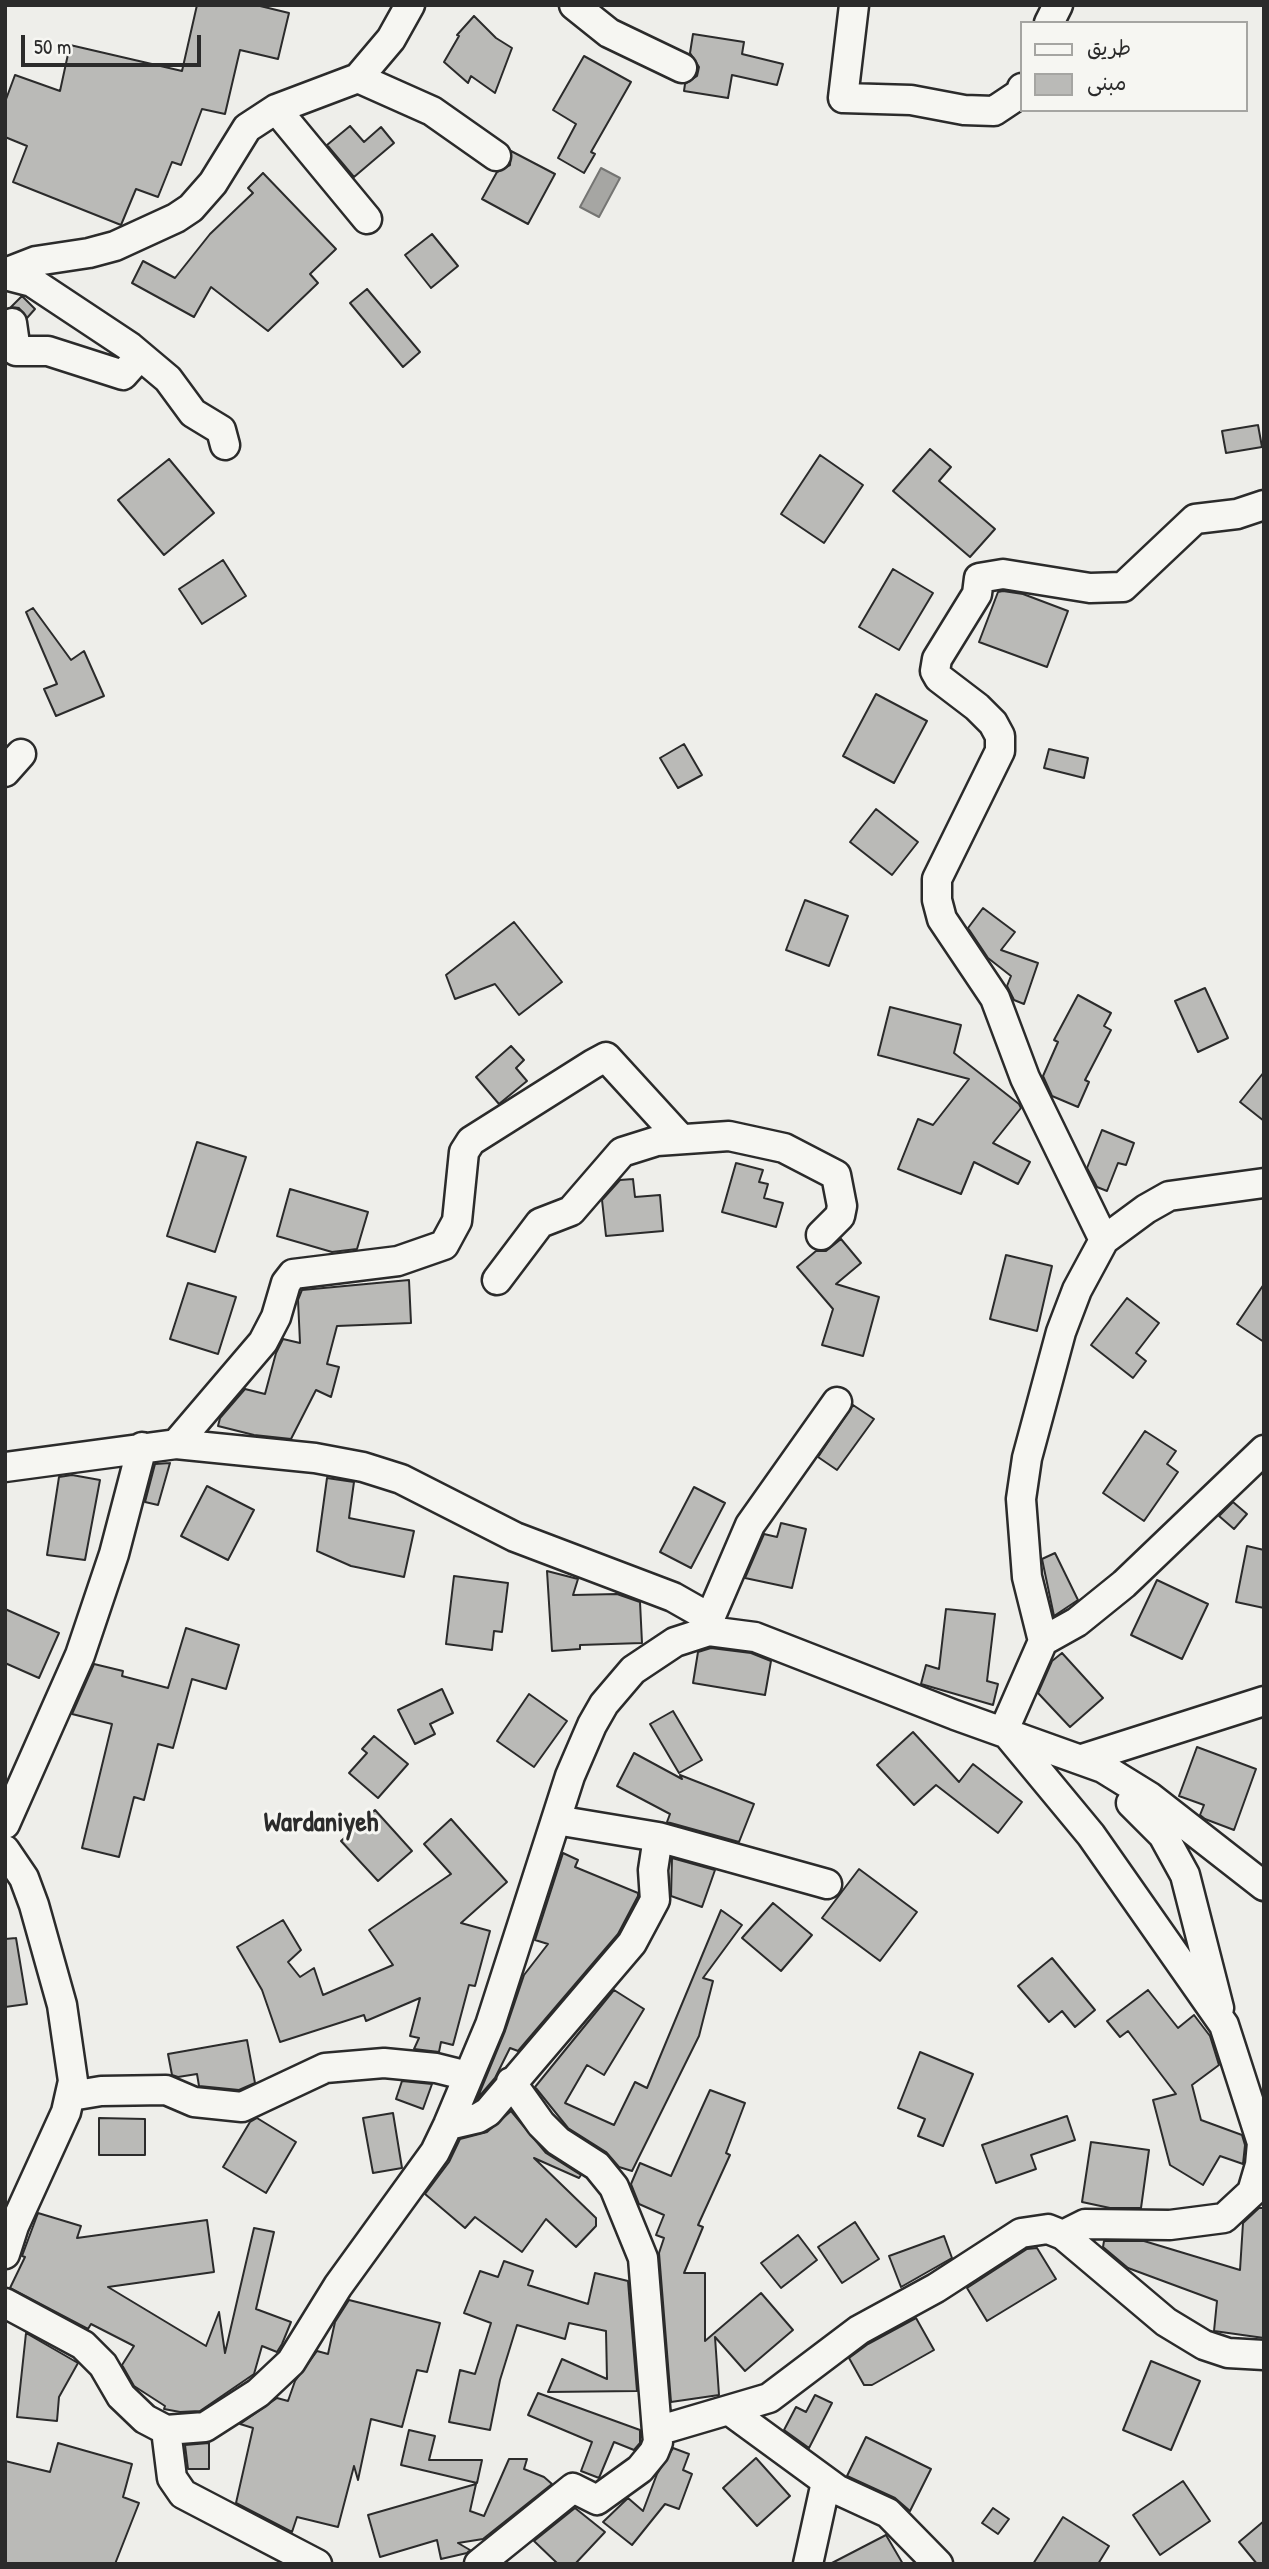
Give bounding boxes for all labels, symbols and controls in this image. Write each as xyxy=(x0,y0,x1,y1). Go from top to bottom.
scale bar xyxy=(24,21,205,65)
legend xyxy=(1020,21,1248,112)
text: 50 m xyxy=(34,32,71,61)
text: طريق xyxy=(1087,33,1131,62)
text: مبنى xyxy=(1087,68,1126,97)
district label: Wardaniyeh xyxy=(264,1807,378,1841)

